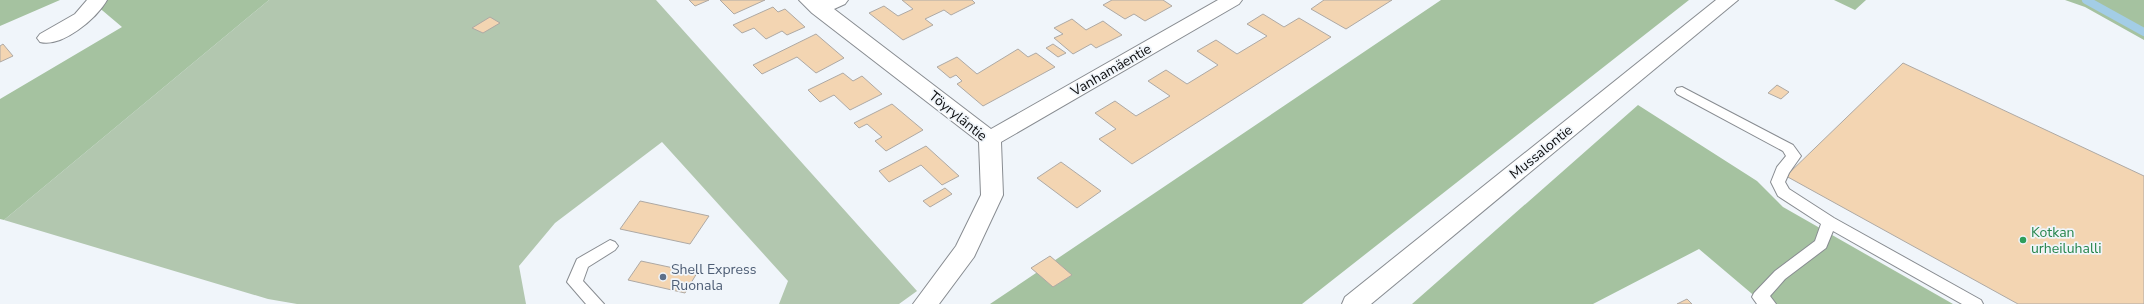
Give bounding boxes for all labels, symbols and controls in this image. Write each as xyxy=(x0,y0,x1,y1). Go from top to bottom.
street label: Vanhamäentie xyxy=(1066,39,1155,101)
street label: Töyryläntie xyxy=(925,87,991,145)
street label: Mussalontie xyxy=(1505,121,1577,183)
place label: Kotkan urheiluhalli xyxy=(2031,223,2101,258)
marker: Kotkan urheiluhalli xyxy=(2018,235,2028,245)
place label: Shell Express Ruonala xyxy=(671,260,757,295)
marker: Shell Express Ruonala xyxy=(658,272,668,282)

